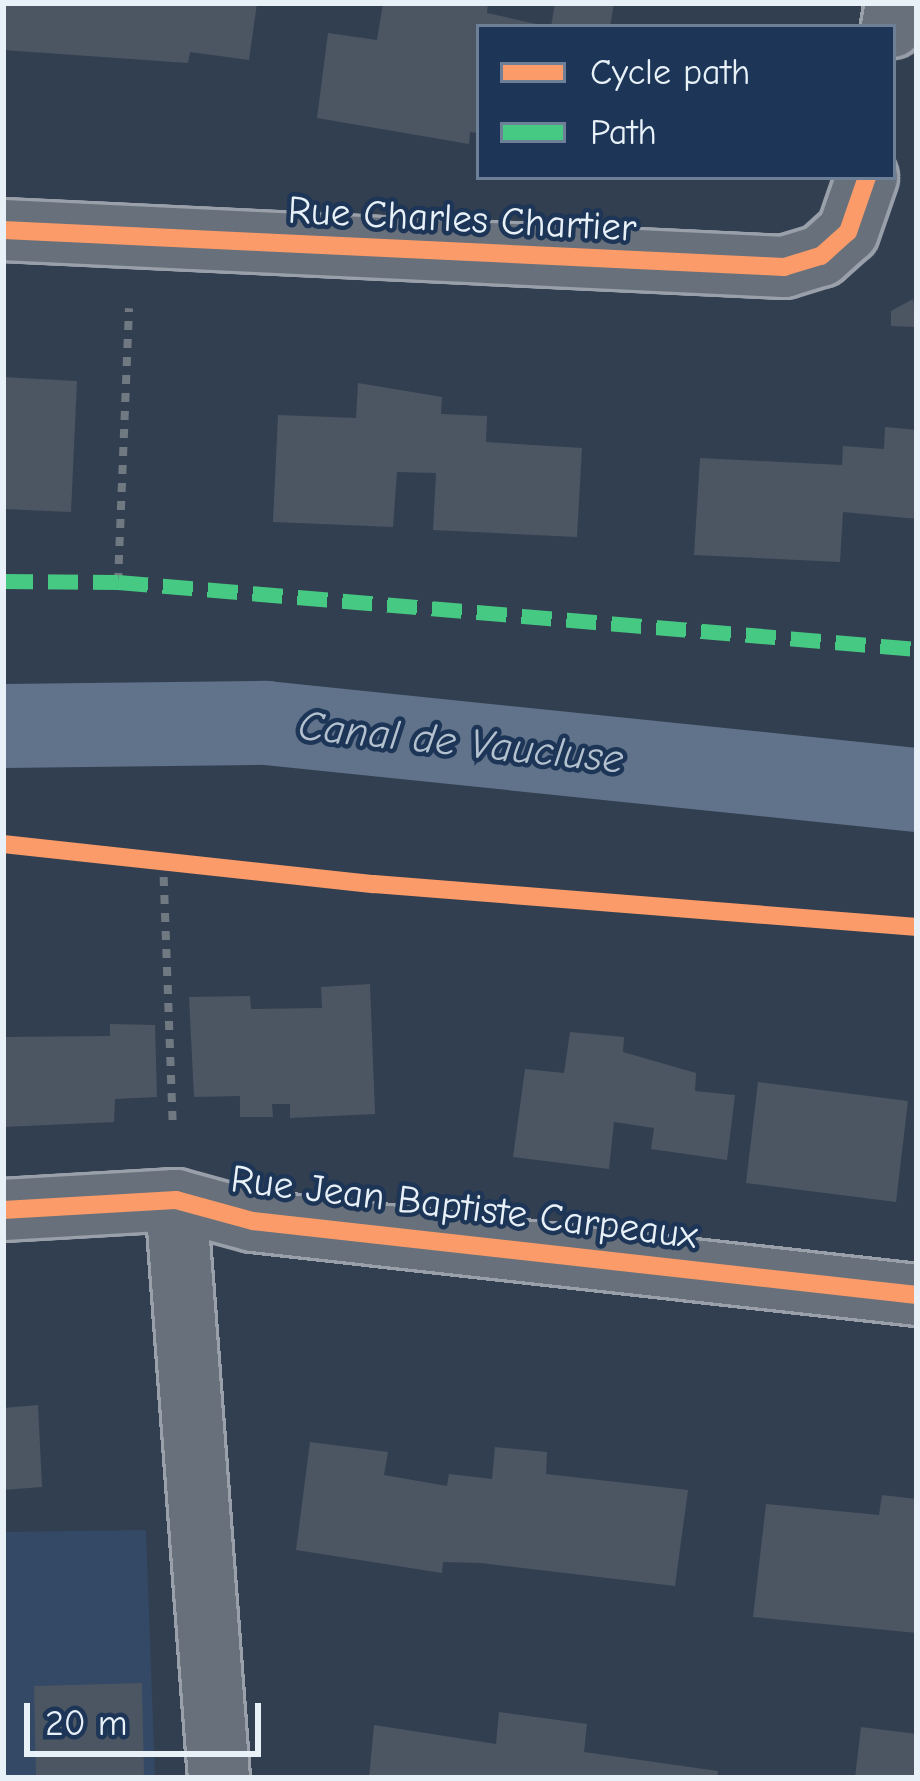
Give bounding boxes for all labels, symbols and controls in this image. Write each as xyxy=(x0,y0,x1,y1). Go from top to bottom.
legend xyxy=(476,24,896,180)
text: Cycle path xyxy=(590,52,750,93)
text: Path xyxy=(590,112,657,153)
street label: Rue Charles Chartier xyxy=(287,187,637,253)
water label: Canal de Vaucluse xyxy=(296,701,626,785)
street label: Rue Jean Baptiste Carpeaux xyxy=(228,1156,700,1260)
scale bar xyxy=(30,1679,267,1753)
text: 20 m xyxy=(45,1703,128,1744)

